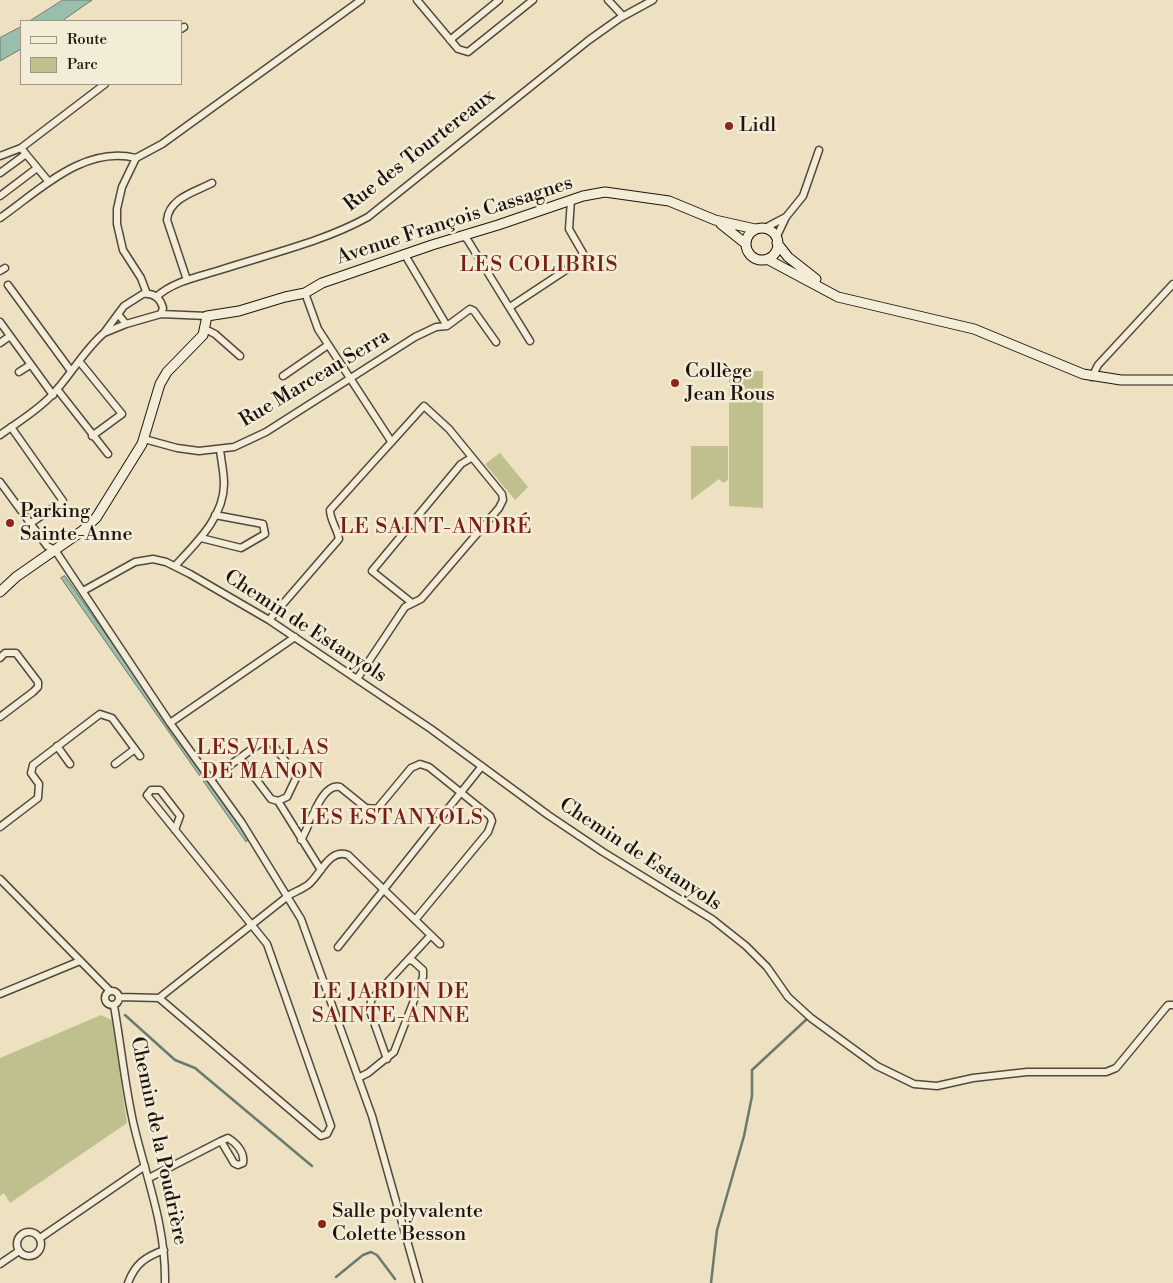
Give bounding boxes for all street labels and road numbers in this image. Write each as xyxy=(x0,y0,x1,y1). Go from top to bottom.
street label: Rue des Tourtereaux xyxy=(340,85,500,217)
street label: Avenue François Cassagnes xyxy=(334,171,576,271)
street label: Rue Marceau Serra xyxy=(236,325,394,433)
street label: Chemin de Estanyols xyxy=(219,566,391,688)
street label: Chemin de Estanyols xyxy=(554,794,726,916)
street label: Chemin de la Poudrière xyxy=(124,1035,192,1247)

